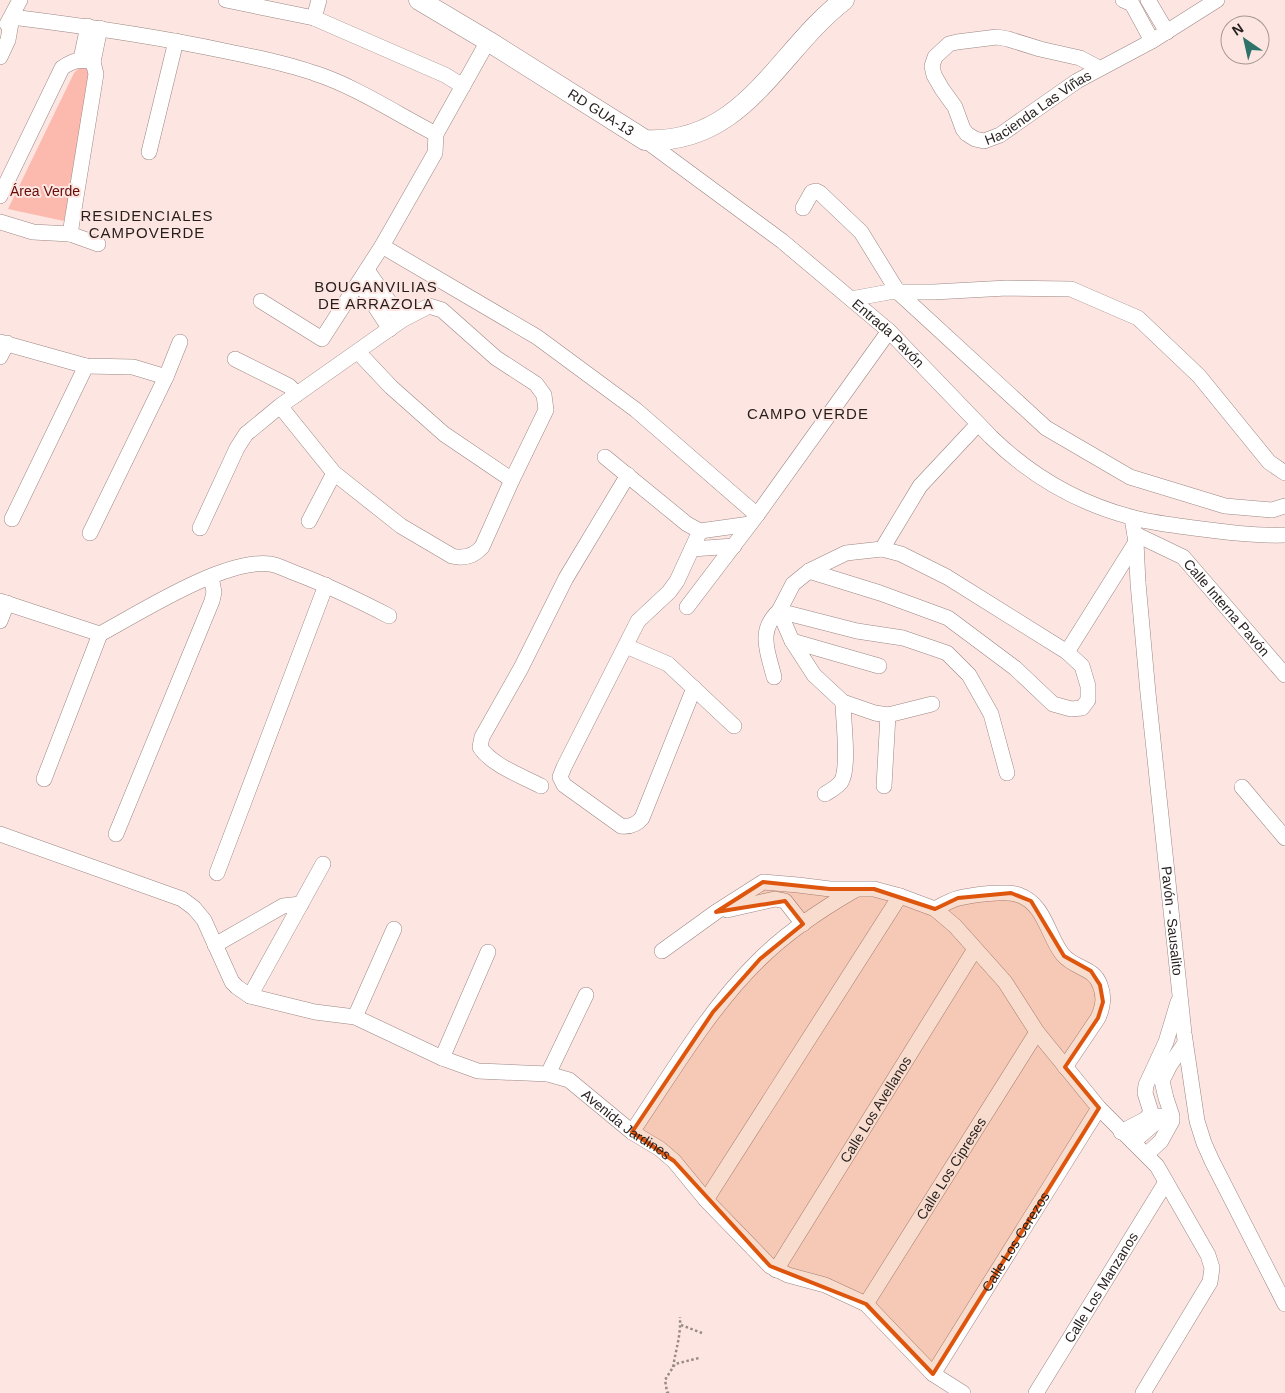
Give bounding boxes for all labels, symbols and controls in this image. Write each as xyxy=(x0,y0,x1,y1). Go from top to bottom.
north arrow xyxy=(1220,15,1270,65)
text: N xyxy=(1229,20,1246,39)
street label: Hacienda Las Viñas xyxy=(983,67,1094,148)
street label: RD GUA-13 xyxy=(565,86,637,139)
park label: Área Verde xyxy=(10,183,80,199)
district label: RESIDENCIALES CAMPOVERDE xyxy=(80,207,214,241)
district label: BOUGANVILIAS DE ARRAZOLA xyxy=(314,278,438,312)
street label: Entrada Pavón xyxy=(849,296,928,371)
district label: CAMPO VERDE xyxy=(747,405,869,422)
street label: Calle Interna Pavón xyxy=(1180,556,1273,659)
street label: Pavón - Sausalito xyxy=(1158,865,1186,977)
street label: Calle Los Avellanos xyxy=(837,1053,915,1165)
street label: Avenida Jardines xyxy=(579,1086,674,1163)
street label: Calle Los Cipreses xyxy=(913,1114,989,1223)
street label: Calle Los Cerezos xyxy=(978,1189,1053,1294)
street label: Calle Los Manzanos xyxy=(1061,1229,1141,1346)

